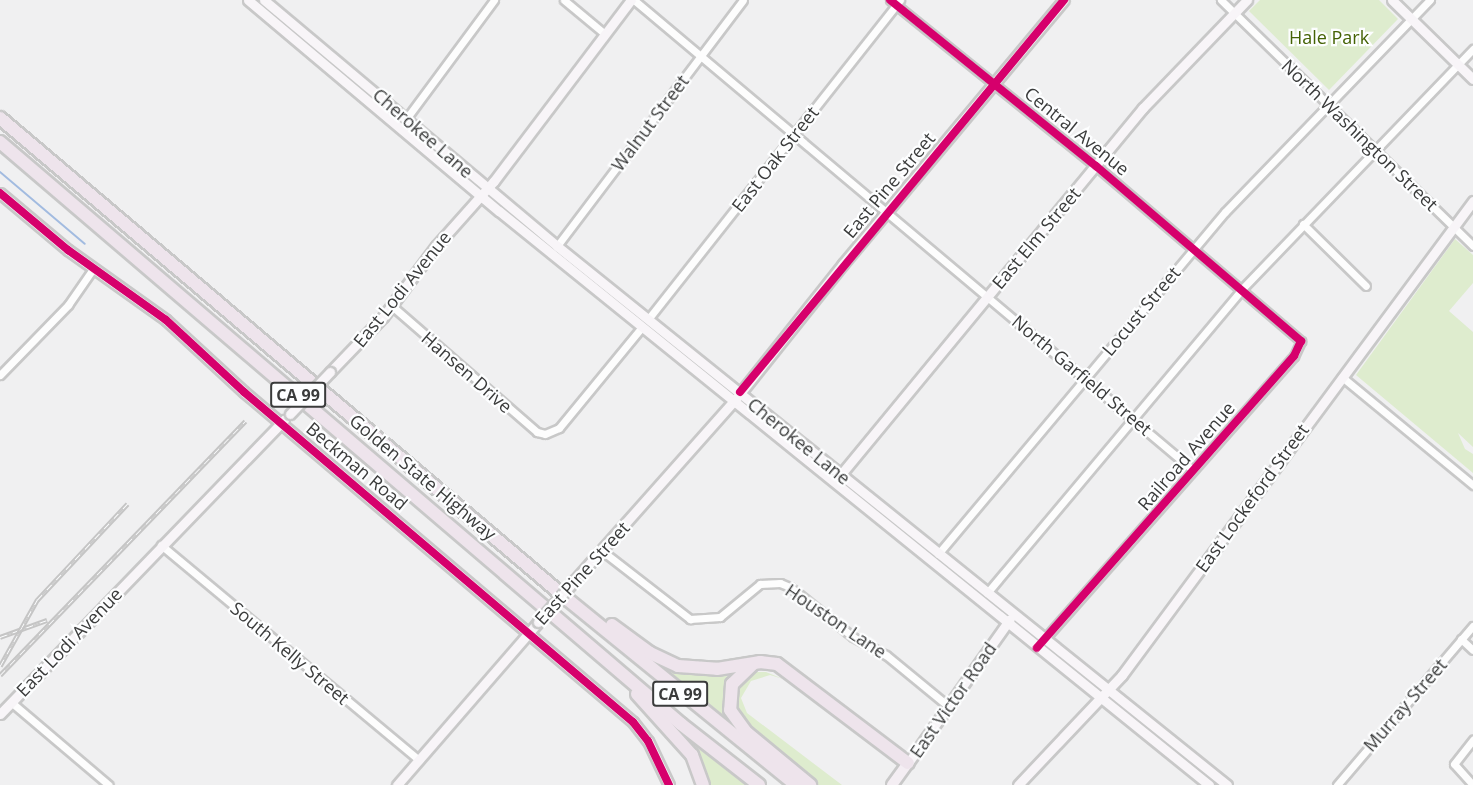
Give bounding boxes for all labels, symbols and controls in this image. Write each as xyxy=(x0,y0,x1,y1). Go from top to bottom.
park label: Hale Park xyxy=(1289,26,1369,48)
street label: North Washington Street xyxy=(1277,55,1443,215)
street label: Walnut Street xyxy=(607,71,693,175)
street label: Central Avenue xyxy=(1020,82,1134,180)
street label: Cherokee Lane xyxy=(369,84,477,182)
street label: East Oak Street xyxy=(727,102,823,216)
street label: East Pine Street xyxy=(839,128,939,242)
street label: East Elm Street xyxy=(987,183,1085,293)
street label: East Lodi Avenue xyxy=(349,227,455,351)
street label: Locust Street xyxy=(1097,262,1185,360)
street label: North Garfield Street xyxy=(1008,310,1156,440)
street label: Hansen Drive xyxy=(417,327,517,417)
road number: CA 99 xyxy=(270,382,326,408)
street label: Cherokee Lane xyxy=(743,393,855,489)
street label: Railroad Avenue xyxy=(1133,397,1239,515)
street label: Golden State Highway xyxy=(345,409,501,545)
street label: Beckman Road xyxy=(302,418,412,514)
street label: East Lockeford Street xyxy=(1191,420,1313,576)
street label: East Pine Street xyxy=(530,517,634,629)
street label: Houston Lane xyxy=(781,579,891,663)
street label: East Lodi Avenue xyxy=(12,583,126,701)
street label: South Kelly Street xyxy=(226,597,354,709)
street label: East Victor Road xyxy=(905,638,1001,762)
street label: Murray Street xyxy=(1359,654,1451,756)
road number: CA 99 xyxy=(652,681,708,707)

